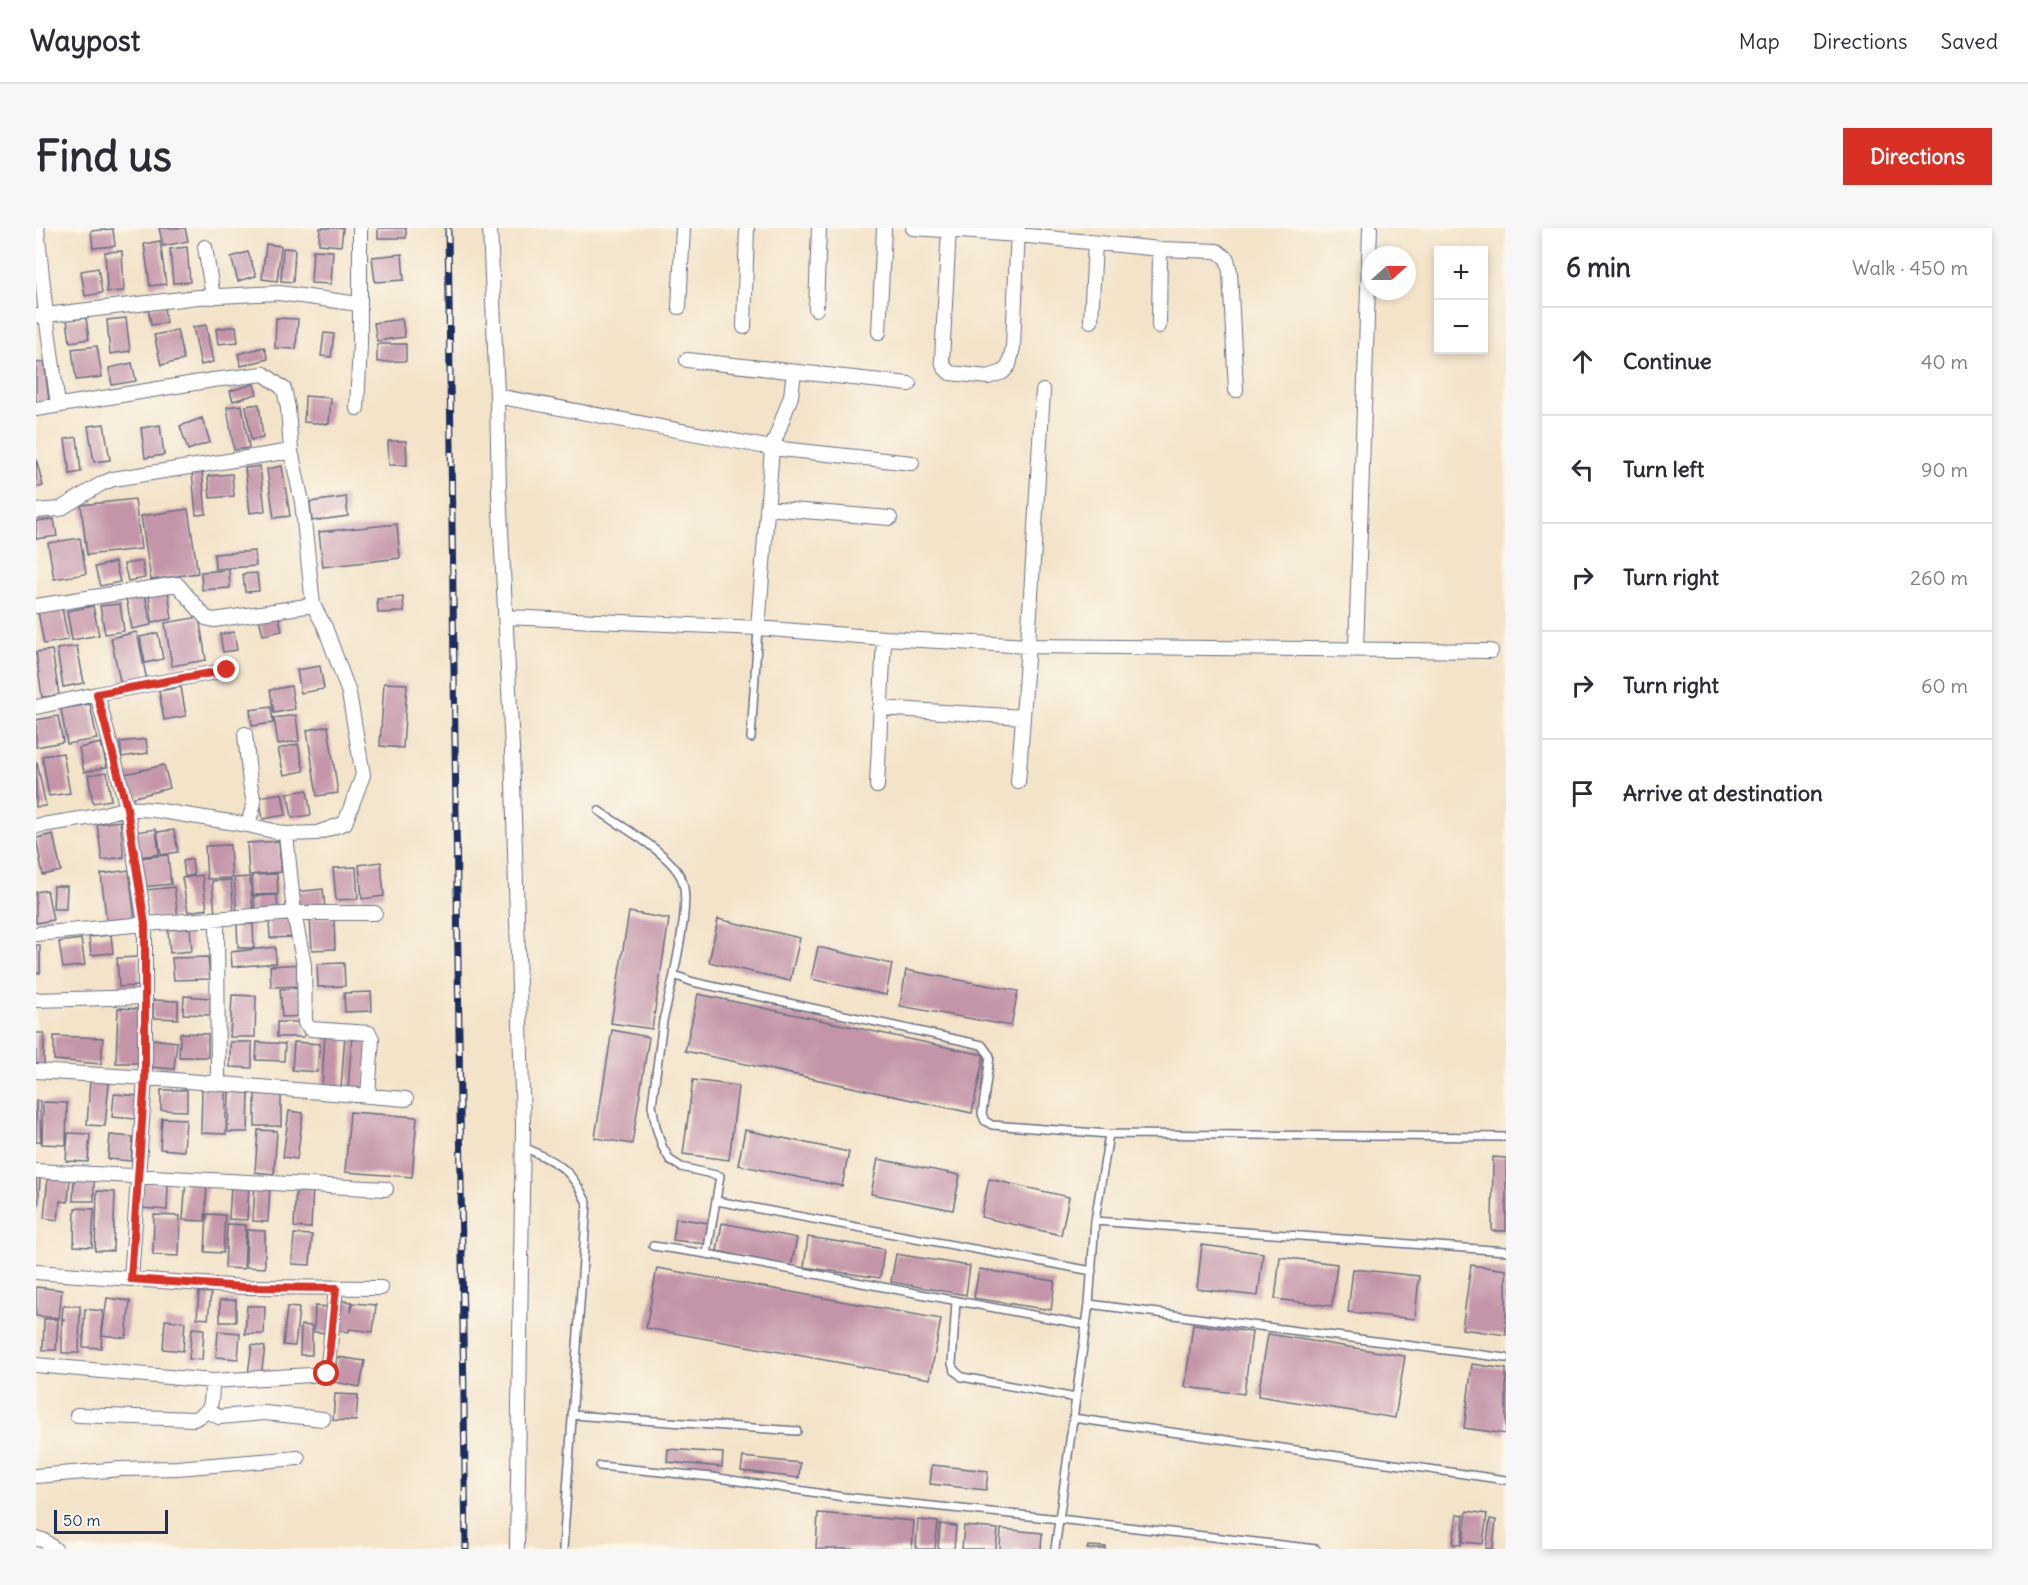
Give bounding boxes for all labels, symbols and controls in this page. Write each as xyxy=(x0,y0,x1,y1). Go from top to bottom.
text: Waypost xyxy=(30,23,140,59)
text: Map xyxy=(1739,28,1780,55)
text: Directions xyxy=(1813,28,1907,55)
text: Saved xyxy=(1940,28,1998,55)
button: Directions xyxy=(1843,128,1992,185)
text: Find us xyxy=(36,130,172,182)
north arrow xyxy=(1362,246,1416,300)
map controls xyxy=(1434,246,1488,354)
button: + xyxy=(1434,246,1488,300)
text: 6 min xyxy=(1566,251,1631,284)
text: Walk · 450 m xyxy=(1852,255,1968,280)
button: − xyxy=(1434,300,1488,354)
icon: ahead xyxy=(1566,345,1599,378)
text: Continue xyxy=(1623,347,1712,375)
text: 40 m xyxy=(1921,349,1968,374)
icon: left xyxy=(1566,453,1599,486)
text: Turn left xyxy=(1623,455,1704,483)
text: 90 m xyxy=(1921,457,1968,482)
icon: right xyxy=(1566,561,1599,594)
text: Turn right xyxy=(1623,563,1719,591)
text: 260 m xyxy=(1910,565,1968,590)
route end xyxy=(213,656,239,682)
icon: right xyxy=(1566,669,1599,702)
text: Turn right xyxy=(1623,671,1719,699)
text: 60 m xyxy=(1921,673,1968,698)
icon: arrive xyxy=(1566,777,1599,810)
text: Arrive at destination xyxy=(1623,779,1823,807)
route start xyxy=(313,1360,339,1386)
scale bar xyxy=(54,1507,168,1534)
text: 50 m xyxy=(63,1510,101,1530)

